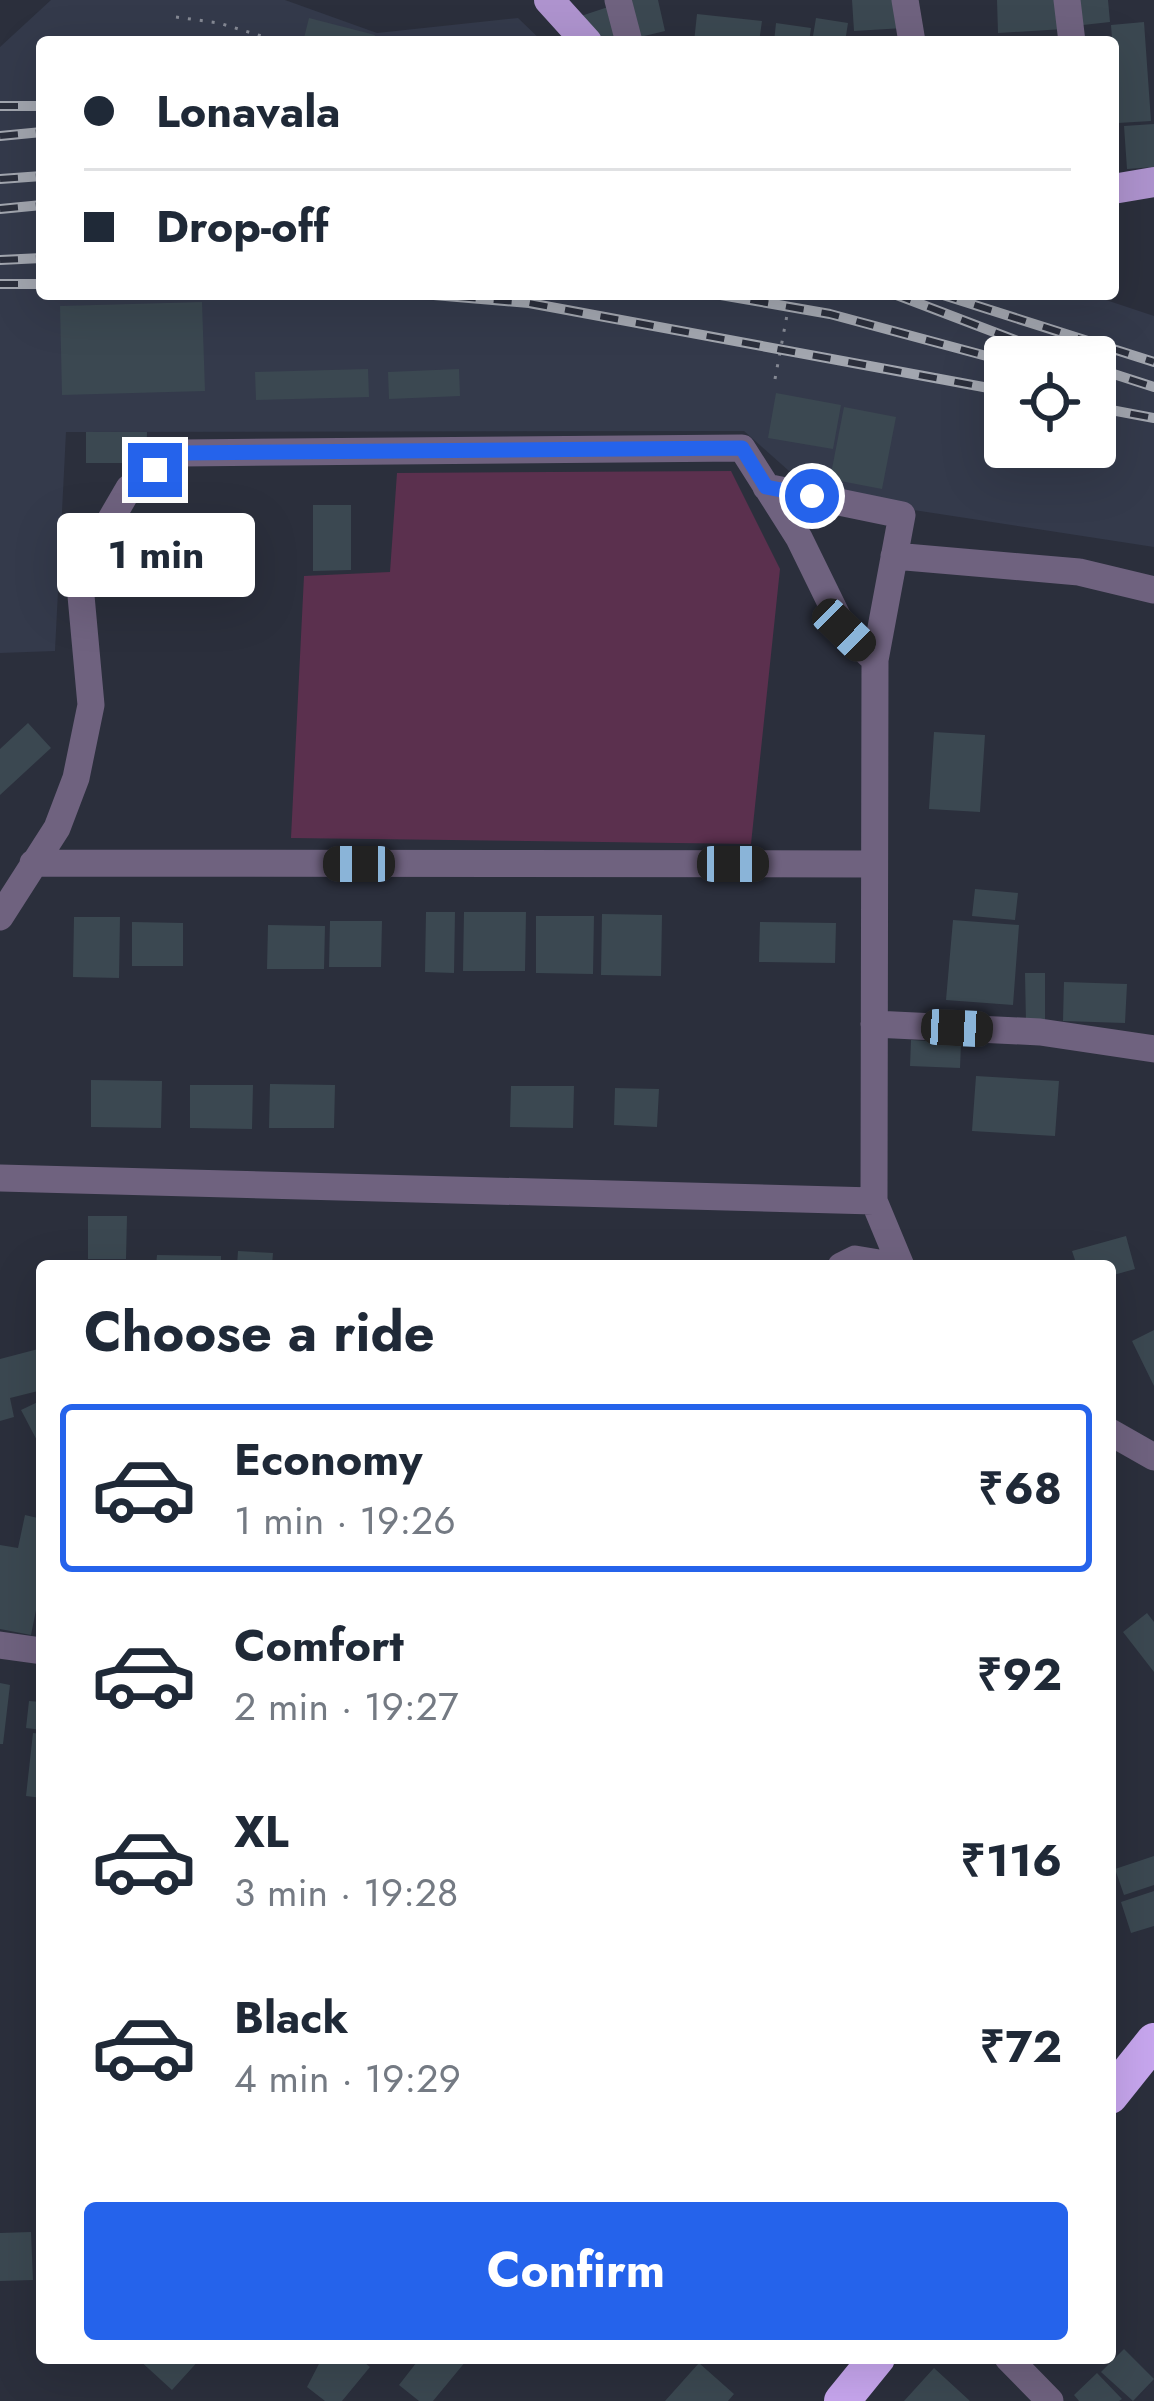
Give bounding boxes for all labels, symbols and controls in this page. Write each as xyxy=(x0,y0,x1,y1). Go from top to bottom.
text: Lonavala xyxy=(156,79,341,144)
text: Drop-off xyxy=(156,194,329,259)
map controls xyxy=(984,336,1116,468)
button: locate xyxy=(984,336,1116,468)
route end xyxy=(128,443,182,497)
route start xyxy=(785,469,839,523)
callout: 1 min xyxy=(56,512,254,596)
text: 1 min xyxy=(108,526,204,583)
car xyxy=(806,592,882,668)
car xyxy=(323,846,395,882)
car xyxy=(697,846,769,882)
car xyxy=(920,1008,994,1048)
text: Choose a ride xyxy=(84,1293,435,1371)
text: Economy xyxy=(234,1427,422,1492)
icon: car xyxy=(90,1434,198,1542)
text: ₹68 xyxy=(978,1456,1062,1521)
text: 1 min · 19:26 xyxy=(234,1492,456,1549)
text: Comfort xyxy=(234,1613,404,1678)
icon: car xyxy=(90,1620,198,1728)
text: ₹92 xyxy=(977,1642,1062,1707)
text: 2 min · 19:27 xyxy=(234,1678,458,1735)
text: XL xyxy=(234,1799,289,1864)
icon: car xyxy=(90,1806,198,1914)
text: ₹116 xyxy=(960,1828,1062,1893)
text: 3 min · 19:28 xyxy=(234,1864,458,1921)
text: Black xyxy=(234,1985,348,2050)
icon: car xyxy=(90,1992,198,2100)
text: ₹72 xyxy=(980,2014,1062,2079)
text: 4 min · 19:29 xyxy=(234,2050,461,2107)
button: Confirm xyxy=(84,2202,1068,2340)

